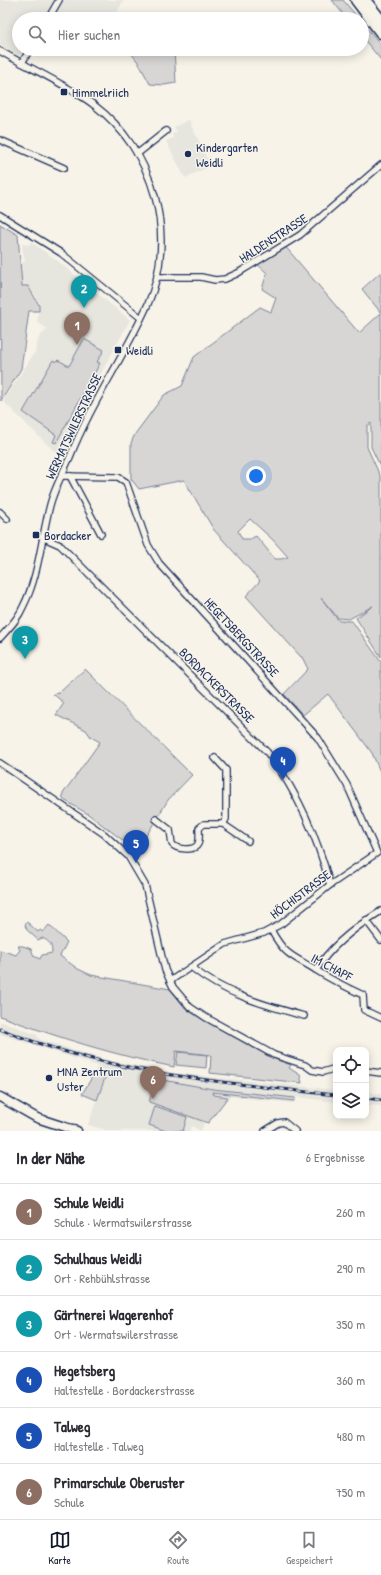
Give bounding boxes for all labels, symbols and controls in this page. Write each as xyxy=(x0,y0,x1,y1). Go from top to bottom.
search box xyxy=(12,12,369,56)
icon: search xyxy=(26,23,48,45)
text: Hier suchen xyxy=(58,24,120,45)
place label: Himmelriich xyxy=(72,83,129,101)
marker: Himmelriich xyxy=(59,87,69,97)
place label: Kindergarten Weidli xyxy=(196,138,258,171)
marker: Kindergarten Weidli xyxy=(183,149,193,159)
street label: HALDENSTRASSE xyxy=(235,209,311,267)
pin: 2 xyxy=(71,275,97,308)
pin: 1 xyxy=(64,312,90,345)
place label: Weidli xyxy=(126,341,154,359)
marker: Weidli xyxy=(113,345,123,355)
street label: WERMATSWILERSTRASSE xyxy=(40,370,106,482)
your location xyxy=(246,466,266,486)
place label: Bordacker xyxy=(44,526,92,544)
marker: Bordacker xyxy=(31,530,41,540)
street label: HEGETSBERGSTRASSE xyxy=(201,593,284,681)
pin: 3 xyxy=(12,626,38,659)
street label: BORDACKERSTRASSE xyxy=(175,643,259,727)
pin: 4 xyxy=(270,747,296,780)
pin: 5 xyxy=(123,830,149,863)
street label: HÖCHISTRASSE xyxy=(266,865,334,923)
street label: IM CHAPF xyxy=(308,949,357,986)
map controls xyxy=(333,1047,369,1119)
button: locate xyxy=(333,1047,369,1083)
place label: MNA Zentrum Uster xyxy=(57,1062,122,1095)
pin: 6 xyxy=(140,1066,166,1099)
marker: MNA Zentrum Uster xyxy=(44,1073,54,1083)
button: layers xyxy=(333,1083,369,1119)
text: In der Nähe xyxy=(16,1146,85,1169)
text: 6 Ergebnisse xyxy=(306,1148,365,1166)
text: Schule Weidli xyxy=(54,1192,124,1213)
text: 1 xyxy=(27,1203,31,1221)
text: 260 m xyxy=(336,1203,365,1221)
text: Schule · Wermatswilerstrasse xyxy=(54,1213,192,1231)
text: Schulhaus Weidli xyxy=(54,1248,142,1269)
text: 2 xyxy=(26,1259,32,1277)
text: 290 m xyxy=(336,1259,365,1277)
text: Ort · Rehbühlstrasse xyxy=(54,1269,150,1287)
text: Gärtnerei Wagerenhof xyxy=(54,1304,173,1325)
text: 3 xyxy=(26,1315,32,1333)
text: 350 m xyxy=(336,1315,365,1333)
text: Ort · Wermatswilerstrasse xyxy=(54,1325,178,1343)
text: Hegetsberg xyxy=(54,1360,115,1381)
text: 4 xyxy=(27,1371,31,1389)
text: 360 m xyxy=(336,1371,365,1389)
text: Haltestelle · Bordackerstrasse xyxy=(54,1381,195,1399)
text: Talweg xyxy=(54,1416,90,1437)
text: 5 xyxy=(26,1427,32,1445)
text: 480 m xyxy=(337,1427,365,1445)
text: Haltestelle · Talweg xyxy=(54,1437,144,1455)
text: Primarschule Oberuster xyxy=(54,1472,184,1493)
text: 6 xyxy=(26,1483,32,1501)
text: 750 m xyxy=(335,1483,365,1501)
text: Schule xyxy=(54,1493,84,1511)
tab: Karte xyxy=(48,1529,71,1567)
tab: Route xyxy=(167,1529,189,1567)
tab: Gespeichert xyxy=(286,1529,333,1567)

